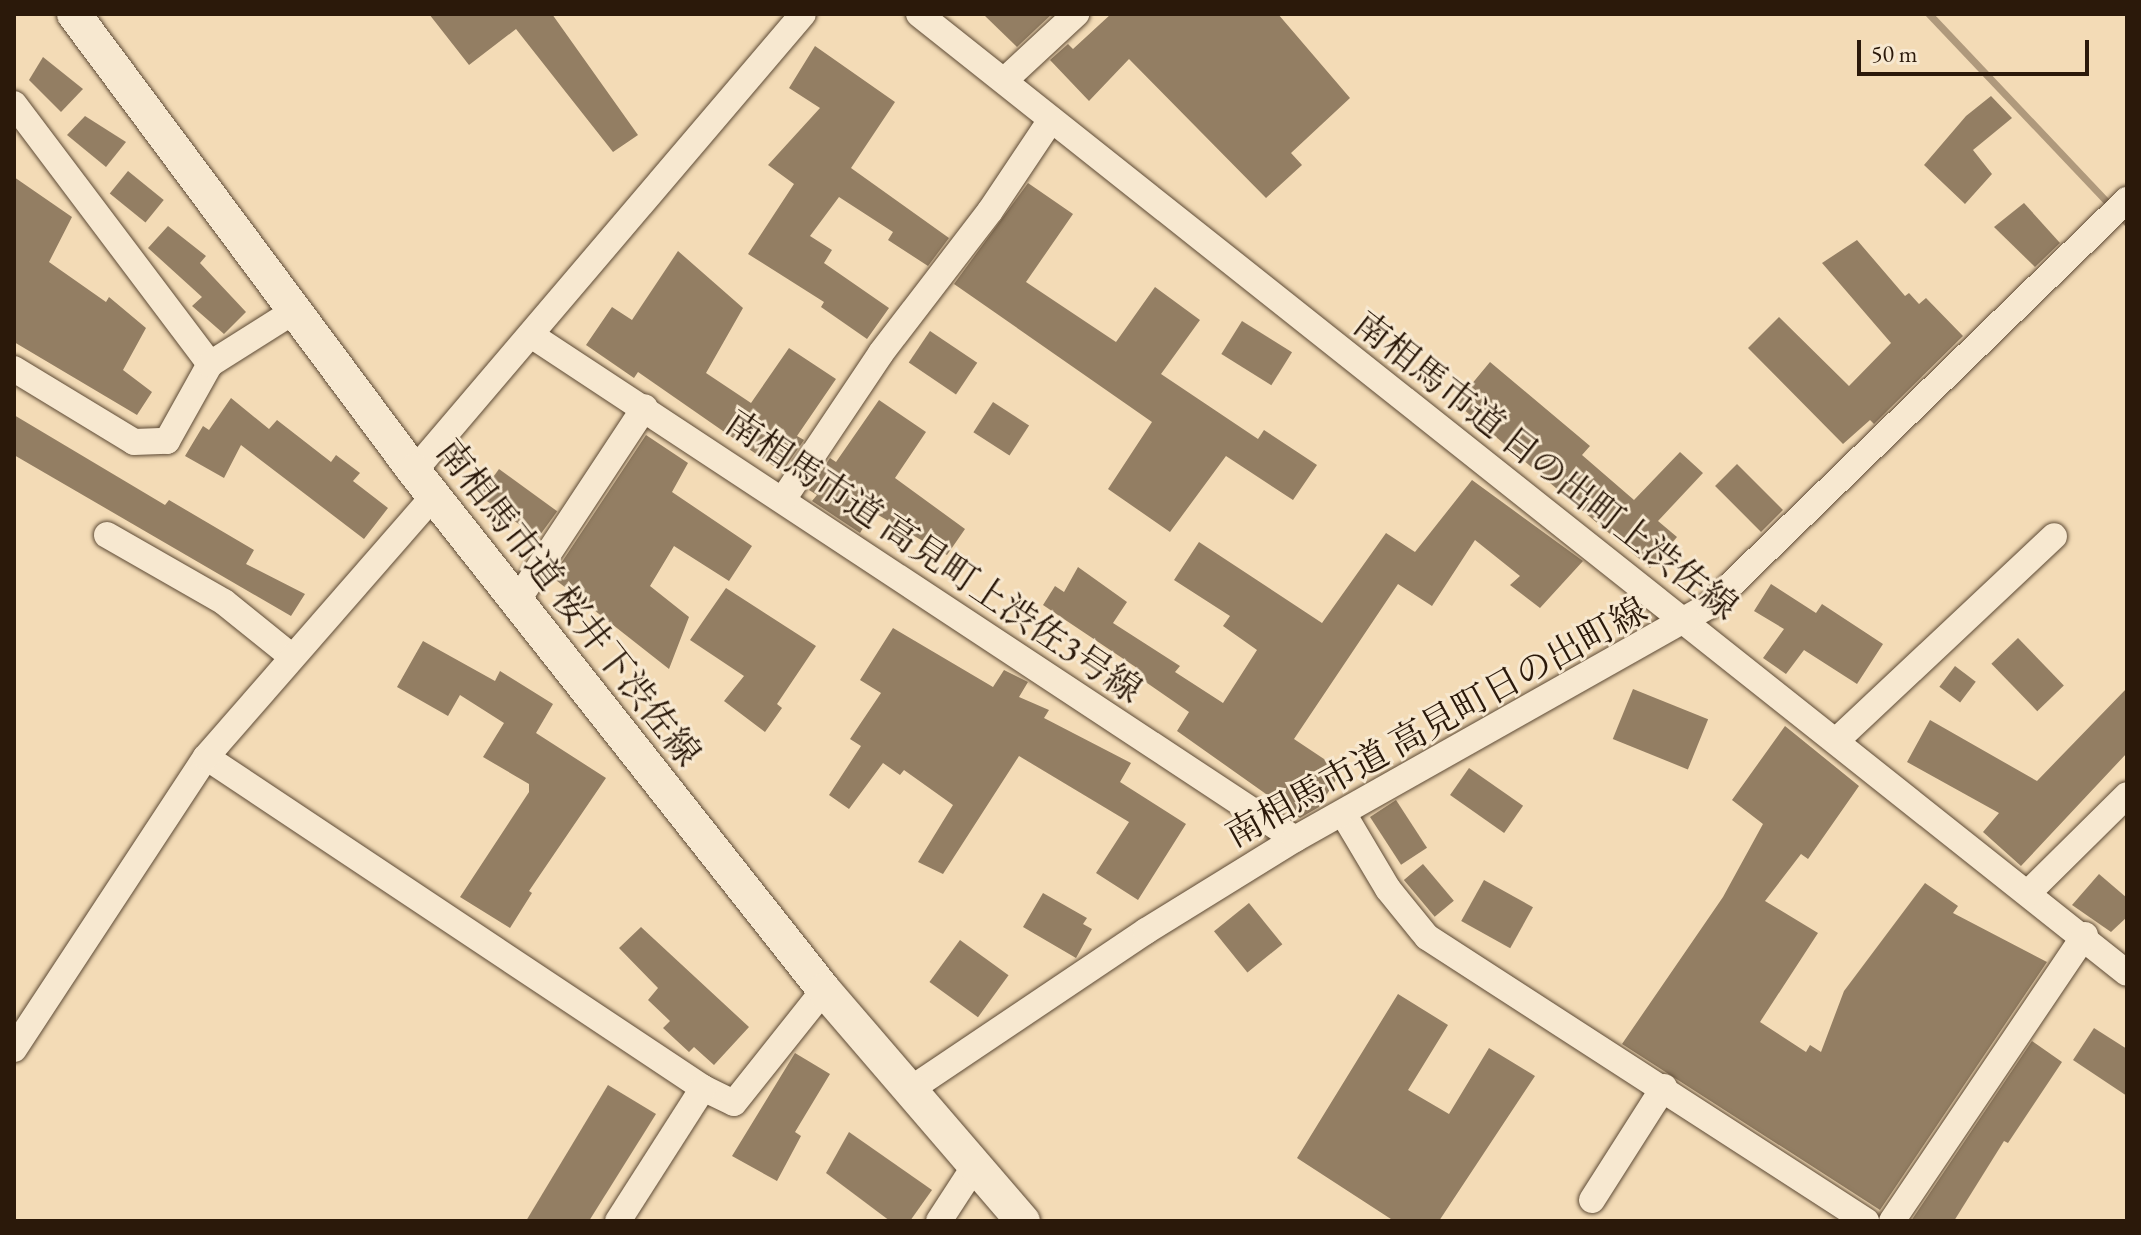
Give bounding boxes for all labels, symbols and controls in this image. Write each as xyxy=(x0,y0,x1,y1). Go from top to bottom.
scale bar xyxy=(1861,24,2093,74)
text: 50 m xyxy=(1871,38,1918,69)
street label: 南相馬市道 日の出町上渋佐線 xyxy=(1345,302,1747,628)
street label: 南相馬市道 高見町上渋佐3号線 xyxy=(718,400,1150,712)
street label: 南相馬市道 桜井下渋佐線 xyxy=(428,430,710,774)
street label: 南相馬市道 高見町日の出町線 xyxy=(1218,588,1654,856)

